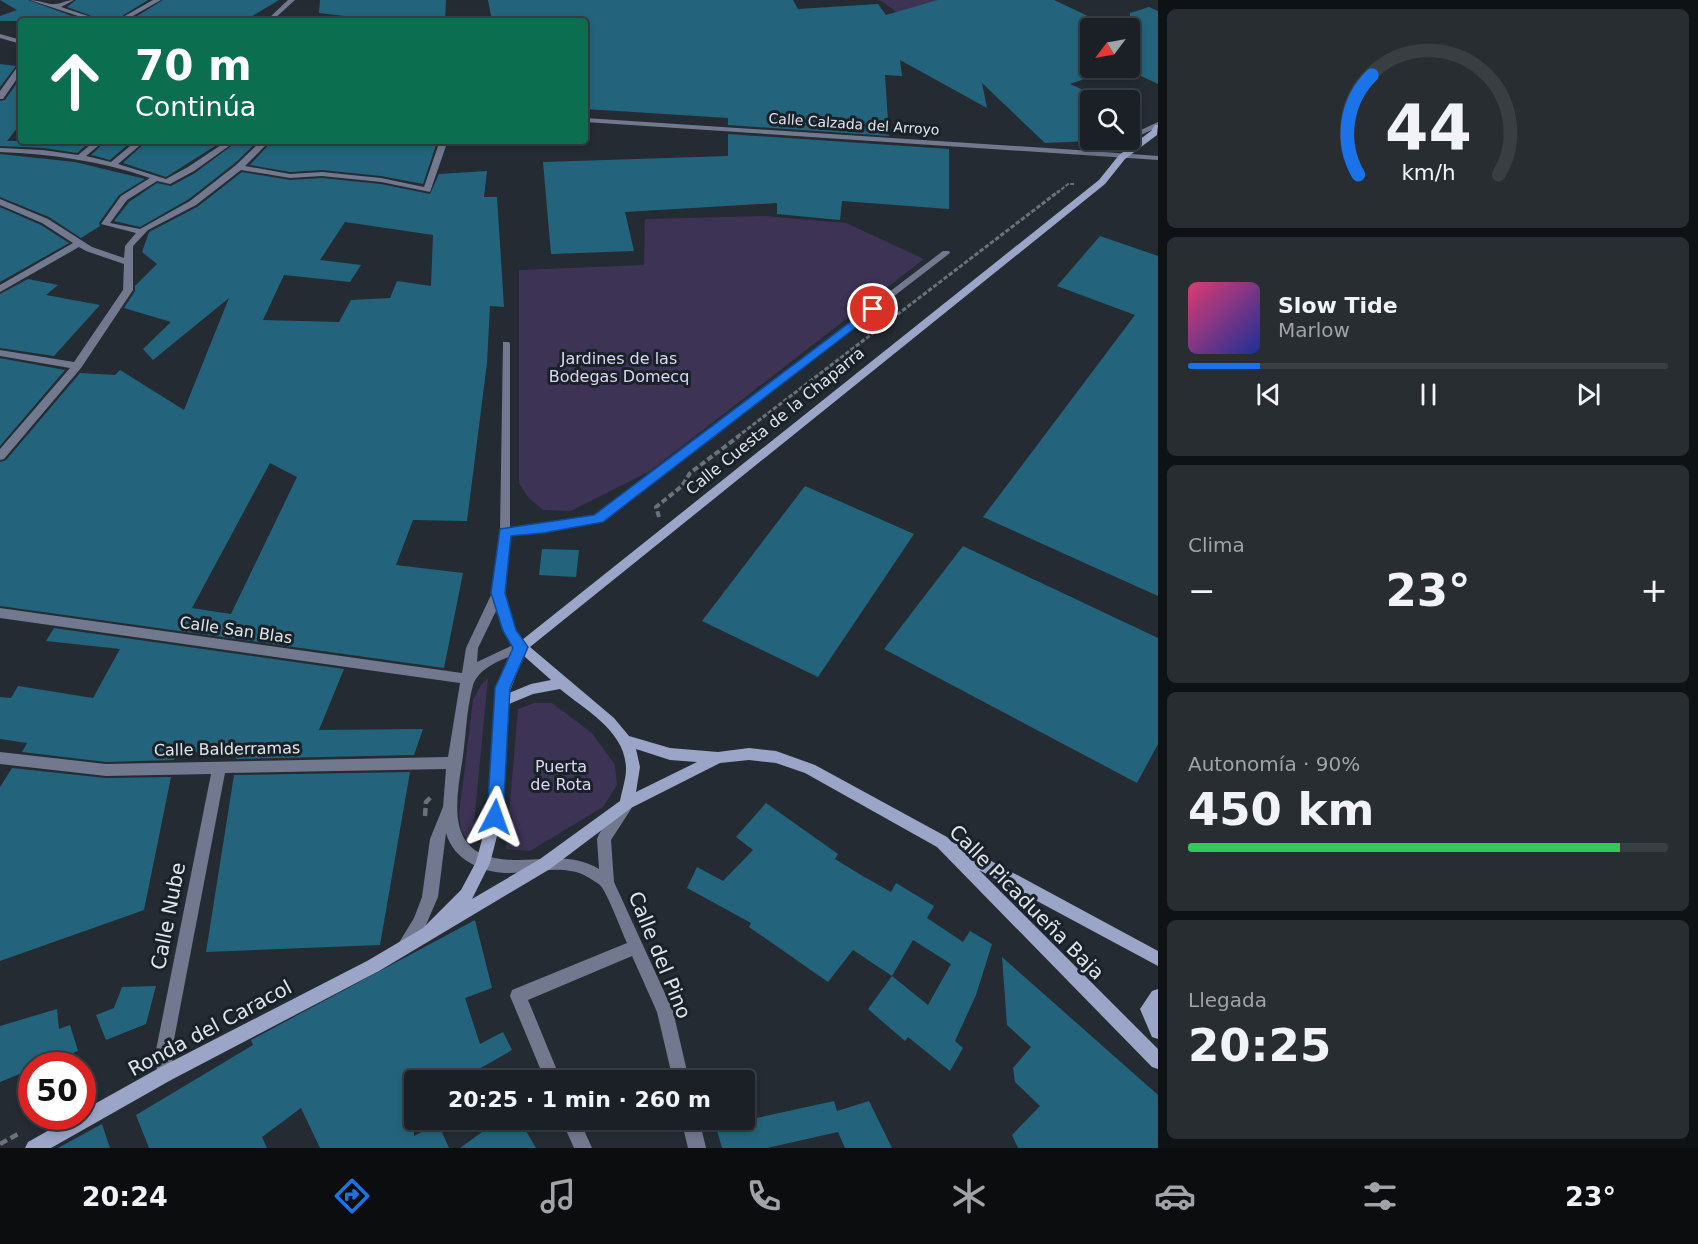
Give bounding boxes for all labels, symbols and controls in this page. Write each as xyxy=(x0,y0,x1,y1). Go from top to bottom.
north arrow xyxy=(1080,18,1140,78)
map controls xyxy=(1080,18,1140,150)
text: 70 m xyxy=(135,41,252,90)
icon: ahead xyxy=(36,42,114,120)
button: search xyxy=(1080,90,1140,150)
text: Continúa xyxy=(135,91,256,122)
text: 44 xyxy=(1385,92,1471,165)
street label: Calle Calzada del Arroyo xyxy=(768,110,940,138)
text: km/h xyxy=(1401,161,1455,186)
pin xyxy=(847,283,898,334)
icon: arrive xyxy=(856,292,889,325)
text: Slow Tide xyxy=(1278,293,1398,318)
text: Marlow xyxy=(1278,318,1350,342)
street label: Calle Cuesta de la Chaparra xyxy=(682,343,868,499)
park label: Jardines de las Bodegas Domecq xyxy=(549,349,689,386)
icon: previous xyxy=(1252,378,1285,411)
icon: pause xyxy=(1412,378,1445,411)
icon: next xyxy=(1572,378,1605,411)
text: Clima xyxy=(1188,533,1245,557)
text: 23° xyxy=(1385,564,1471,617)
text: − xyxy=(1188,571,1216,610)
text: + xyxy=(1640,571,1668,610)
street label: Calle San Blas xyxy=(178,613,294,647)
street label: Calle Balderramas xyxy=(154,738,300,760)
text: Autonomía · 90% xyxy=(1188,752,1360,776)
park label: Puerta de Rota xyxy=(530,757,592,794)
text: 450 km xyxy=(1188,783,1374,836)
position arrow xyxy=(463,785,527,849)
street label: Calle Picadueña Baja xyxy=(945,820,1109,984)
street label: Calle Nube xyxy=(146,860,190,972)
street label: Calle del Pino xyxy=(624,888,696,1022)
street label: Ronda del Caracol xyxy=(124,975,296,1081)
text: Llegada xyxy=(1188,988,1267,1012)
text: 20:25 xyxy=(1188,1019,1331,1072)
speed limit sign: 50 xyxy=(18,1052,96,1130)
text: 20:25 · 1 min · 260 m xyxy=(448,1087,711,1112)
icon: directions xyxy=(331,1175,373,1217)
icon: music xyxy=(537,1175,579,1217)
icon: phone xyxy=(743,1175,785,1217)
icon: climate xyxy=(948,1175,990,1217)
icon: car xyxy=(1154,1175,1196,1217)
icon: filters xyxy=(1359,1175,1401,1217)
text: 20:24 xyxy=(82,1181,168,1212)
text: 23° xyxy=(1565,1181,1616,1212)

